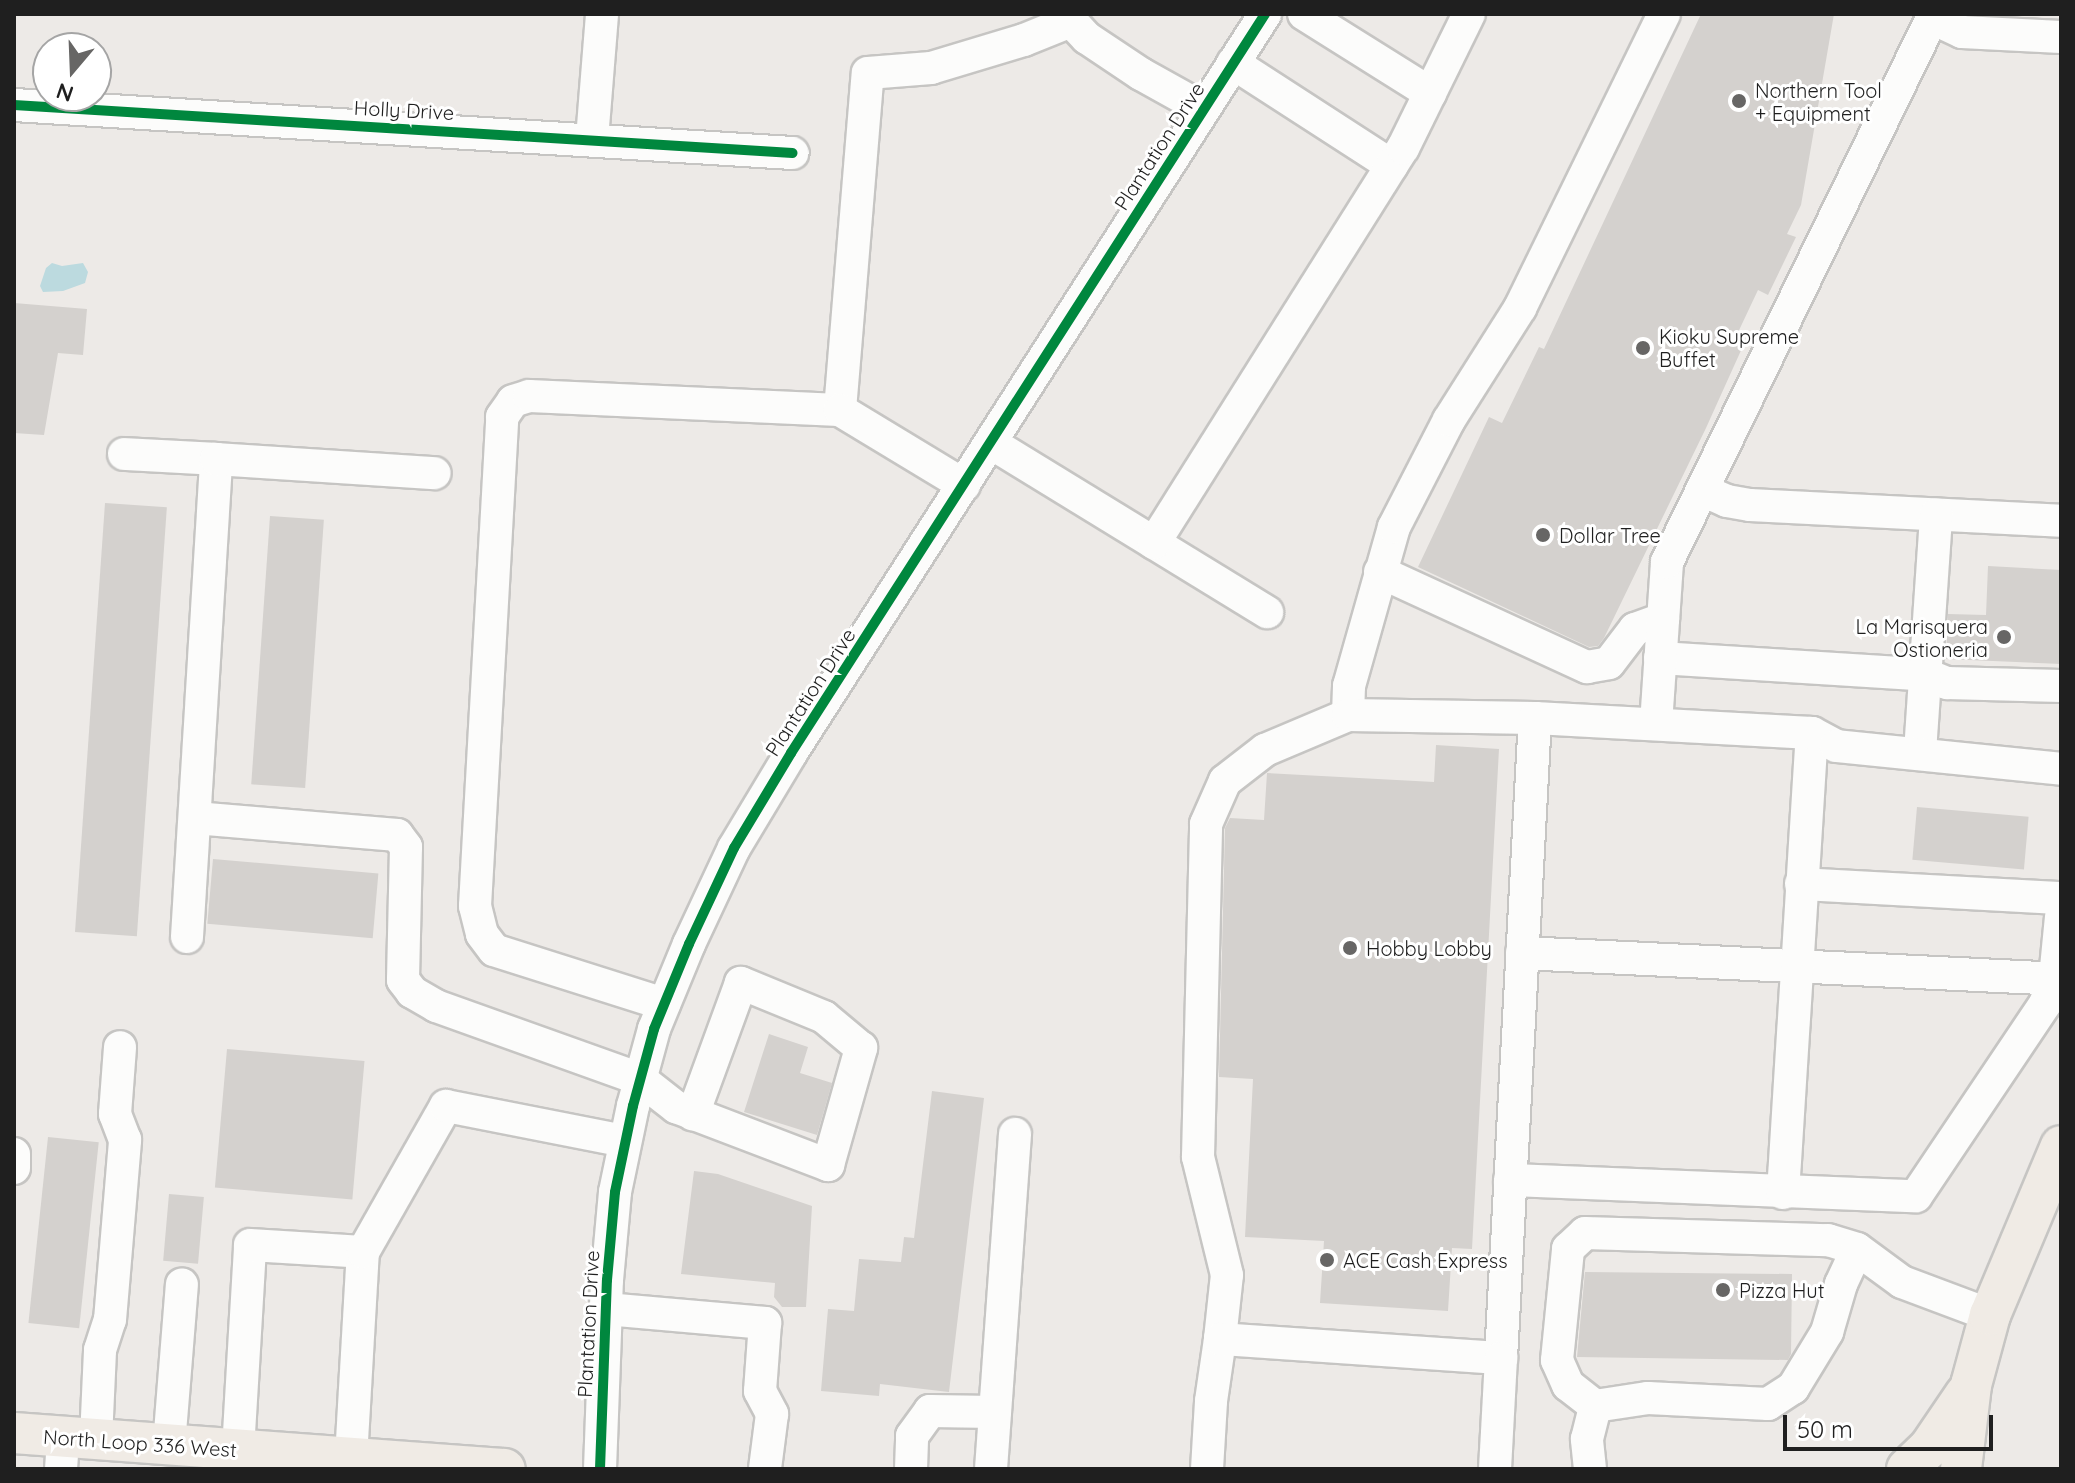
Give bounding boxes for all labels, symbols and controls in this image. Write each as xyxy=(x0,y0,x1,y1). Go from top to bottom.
north arrow xyxy=(32,32,112,112)
text: N xyxy=(53,77,77,109)
street label: Plantation Drive xyxy=(1109,78,1209,214)
place label: Northern Tool + Equipment xyxy=(1755,78,1882,125)
marker: Northern Tool + Equipment xyxy=(1730,92,1748,110)
street label: Holly Drive xyxy=(353,95,455,125)
place label: Kioku Supreme Buffet xyxy=(1659,324,1799,371)
marker: Kioku Supreme Buffet xyxy=(1634,339,1652,357)
place label: Dollar Tree xyxy=(1559,523,1661,547)
marker: Dollar Tree xyxy=(1534,526,1552,544)
place label: La Marisquera Ostioneria xyxy=(1855,614,1988,661)
street label: Plantation Drive xyxy=(760,624,860,760)
marker: La Marisquera Ostioneria xyxy=(1995,628,2013,646)
place label: Hobby Lobby xyxy=(1366,936,1492,960)
marker: Hobby Lobby xyxy=(1341,939,1359,957)
place label: ACE Cash Express xyxy=(1343,1248,1508,1272)
street label: Plantation Drive xyxy=(572,1250,604,1398)
marker: ACE Cash Express xyxy=(1318,1251,1336,1269)
place label: Pizza Hut xyxy=(1739,1278,1824,1302)
marker: Pizza Hut xyxy=(1714,1281,1732,1299)
scale bar xyxy=(1787,1399,1997,1449)
text: 50 m xyxy=(1797,1414,1853,1444)
street label: North Loop 336 West xyxy=(42,1424,238,1462)

